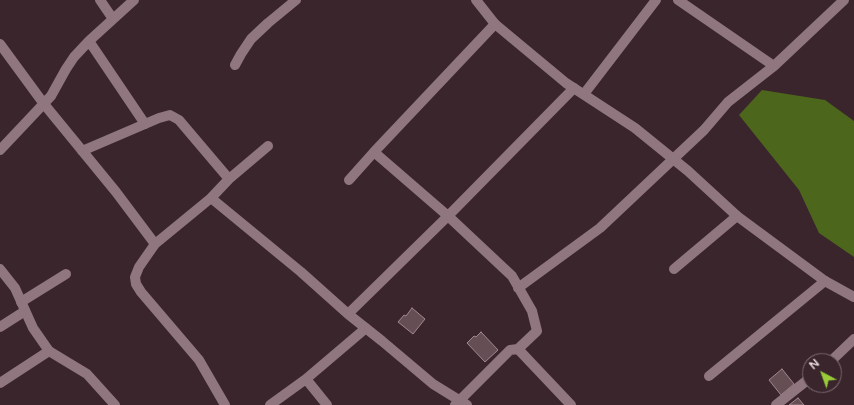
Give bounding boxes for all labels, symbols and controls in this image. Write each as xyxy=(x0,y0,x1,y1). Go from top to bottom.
north arrow xyxy=(802,353,842,393)
text: N xyxy=(807,357,822,372)

